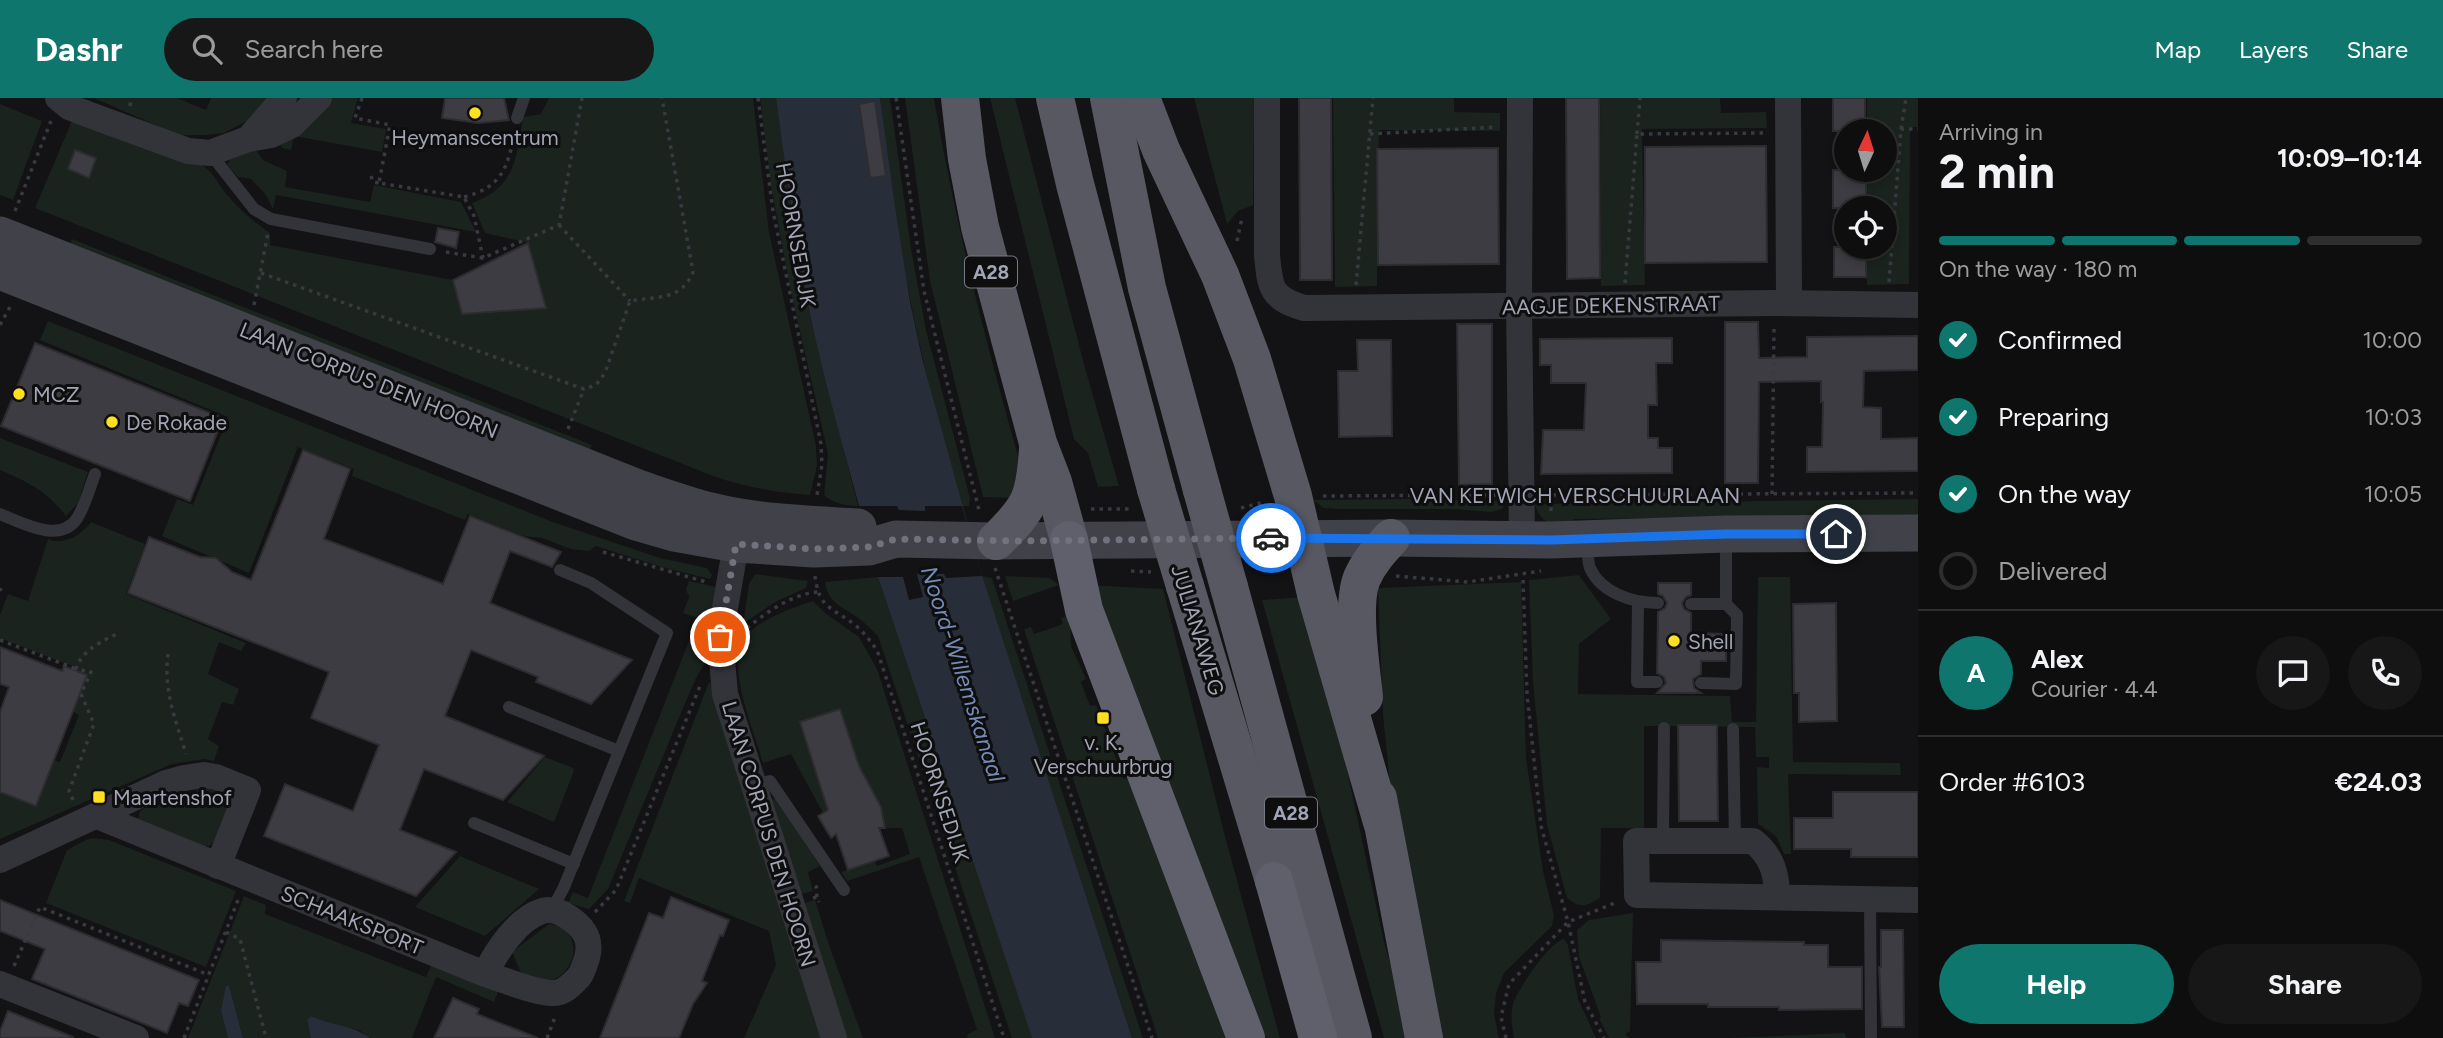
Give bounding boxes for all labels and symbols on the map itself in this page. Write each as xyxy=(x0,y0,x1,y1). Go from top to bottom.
marker: Heymanscentrum xyxy=(467,105,483,121)
north arrow xyxy=(1834,119,1897,182)
place label: Heymanscentrum xyxy=(391,125,559,150)
street label: HOORNSEDIJK xyxy=(771,161,821,310)
road number: A28 xyxy=(965,256,1017,288)
street label: AAGJE DEKENSTRAAT xyxy=(1502,291,1721,319)
street label: LAAN CORPUS DEN HOORN xyxy=(236,317,502,443)
place label: MCZ xyxy=(33,382,79,407)
marker: MCZ xyxy=(11,386,27,402)
place label: De Rokade xyxy=(126,410,227,435)
marker: De Rokade xyxy=(104,414,120,430)
street label: VAN KETWICH VERSCHUURLAAN xyxy=(1410,483,1740,508)
courier xyxy=(1236,503,1306,573)
pin xyxy=(1806,504,1866,564)
water label: Noord-Willemskanaal xyxy=(915,562,1011,786)
street label: JULIANAWEG xyxy=(1166,562,1230,698)
pin xyxy=(690,607,750,667)
place label: Shell xyxy=(1688,629,1733,654)
marker: Shell xyxy=(1666,633,1682,649)
street label: LAAN CORPUS DEN HOORN xyxy=(717,698,821,970)
marker: v. K. Verschuurbrug xyxy=(1095,710,1111,726)
street label: HOORNSEDIJK xyxy=(905,718,975,866)
place label: v. K. Verschuurbrug xyxy=(1033,730,1173,779)
place label: Maartenshof xyxy=(113,785,232,810)
marker: Maartenshof xyxy=(91,789,107,805)
road number: A28 xyxy=(1265,798,1317,828)
street label: SCHAAKSPORT xyxy=(277,880,427,960)

